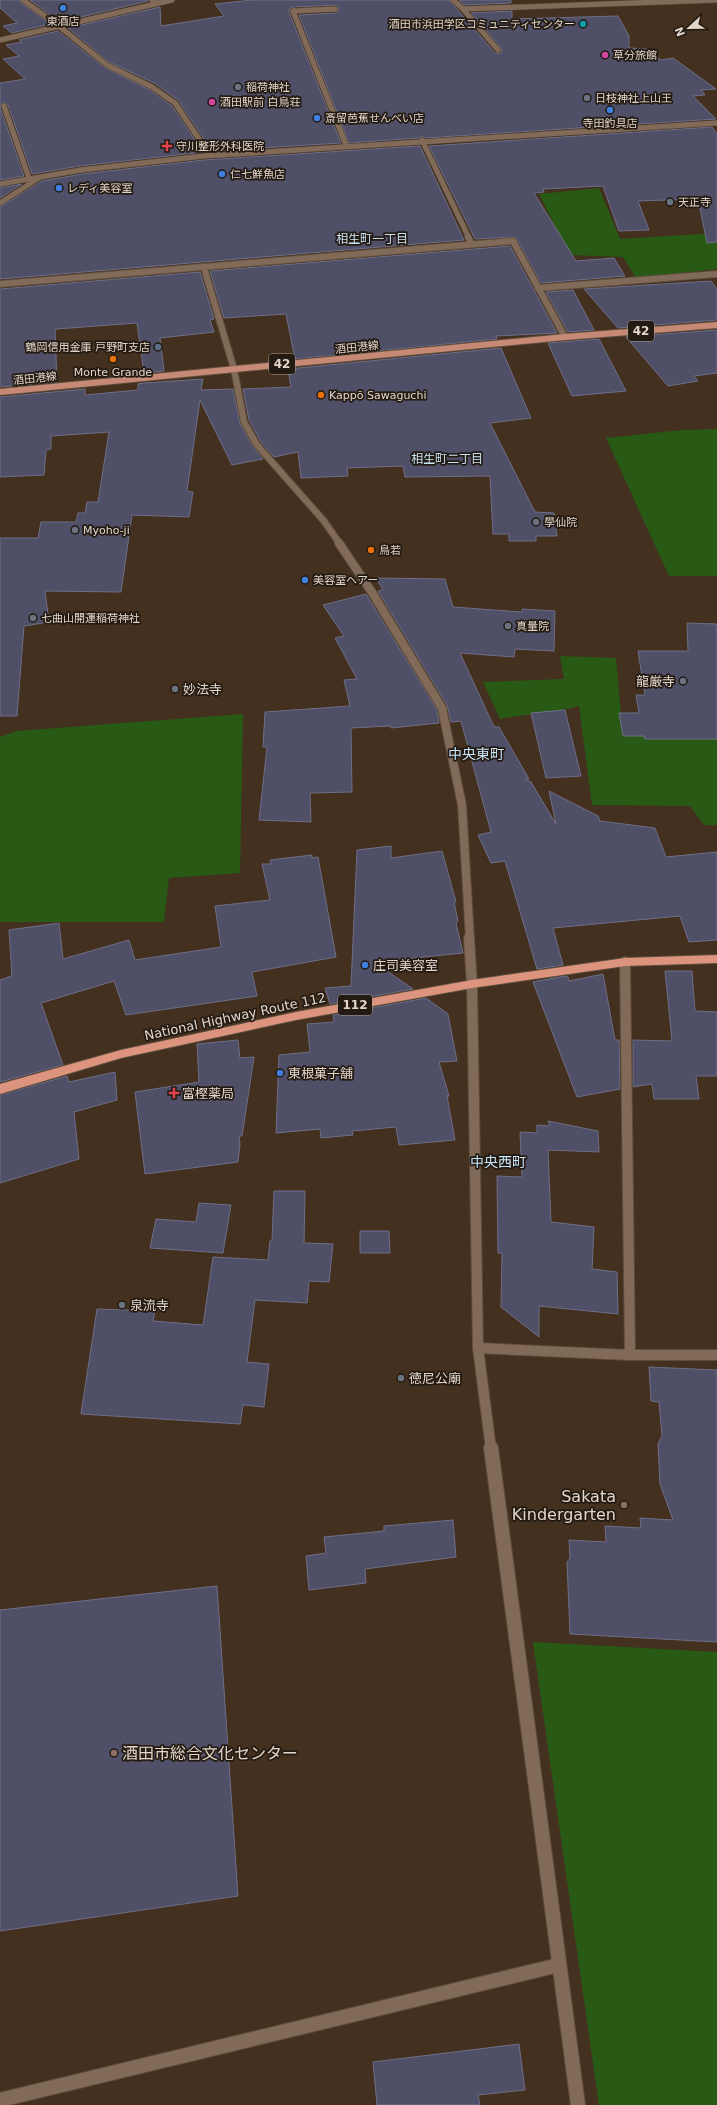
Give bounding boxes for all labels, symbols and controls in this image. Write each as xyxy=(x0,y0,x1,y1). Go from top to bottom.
marker: 東酒店 xyxy=(58,3,68,13)
north arrow xyxy=(669,8,709,48)
place label: 東酒店 xyxy=(47,15,80,28)
place label: 酒田市浜田学区コミュニティセンター xyxy=(389,18,575,31)
marker: 酒田市浜田学区コミュニティセンター xyxy=(578,19,588,29)
text: N xyxy=(672,25,688,38)
place label: 草分旅館 xyxy=(613,49,657,62)
marker: 草分旅館 xyxy=(600,50,610,60)
place label: 稲荷神社 xyxy=(246,81,290,94)
marker: 稲荷神社 xyxy=(233,82,243,92)
place label: 日枝神社上山王 xyxy=(595,92,672,105)
marker: 日枝神社上山王 xyxy=(582,93,592,103)
place label: 酒田駅前 白鳥荘 xyxy=(220,96,301,109)
marker: 酒田駅前 白鳥荘 xyxy=(207,97,217,107)
marker: 寺田釣具店 xyxy=(605,105,615,115)
place label: 斎留芭蕉せんべい店 xyxy=(325,112,424,125)
marker: 斎留芭蕉せんべい店 xyxy=(312,113,322,123)
place label: 寺田釣具店 xyxy=(583,117,638,130)
marker: 守川整形外科医院 xyxy=(161,140,173,152)
place label: 守川整形外科医院 xyxy=(176,140,264,153)
place label: 仁七鮮魚店 xyxy=(230,168,285,181)
marker: 仁七鮮魚店 xyxy=(217,169,227,179)
place label: レディ美容室 xyxy=(67,182,132,195)
marker: レディ美容室 xyxy=(54,183,64,193)
place label: 天正寺 xyxy=(678,196,711,209)
marker: 天正寺 xyxy=(665,197,675,207)
district label: 相生町一丁目 xyxy=(336,232,408,246)
road number: 42 xyxy=(628,321,654,341)
street label: 酒田港線 xyxy=(334,339,380,356)
place label: 鶴岡信用金庫 戸野町支店 xyxy=(26,341,150,354)
marker: 鶴岡信用金庫 戸野町支店 xyxy=(153,342,163,352)
marker: Monte Grande xyxy=(108,354,118,364)
road number: 42 xyxy=(269,354,295,374)
place label: Monte Grande xyxy=(74,366,152,379)
street label: 酒田港線 xyxy=(12,370,58,387)
place label: Kappō Sawaguchi xyxy=(329,389,426,402)
marker: Kappō Sawaguchi xyxy=(316,390,326,400)
district label: 相生町二丁目 xyxy=(411,452,483,466)
place label: 學仙院 xyxy=(544,516,577,529)
marker: 學仙院 xyxy=(531,517,541,527)
place label: Myoho-ji xyxy=(83,524,130,537)
marker: Myoho-ji xyxy=(70,525,80,535)
place label: 鳥若 xyxy=(379,544,401,557)
marker: 鳥若 xyxy=(366,545,376,555)
place label: 美容室ヘアー xyxy=(313,574,378,587)
marker: 美容室ヘアー xyxy=(300,575,310,585)
place label: 七曲山開運稲荷神社 xyxy=(41,612,140,625)
marker: 七曲山開運稲荷神社 xyxy=(28,613,38,623)
place label: 真量院 xyxy=(516,620,549,633)
marker: 真量院 xyxy=(503,621,513,631)
place label: 龍厳寺 xyxy=(636,674,675,689)
marker: 龍厳寺 xyxy=(678,676,688,686)
place label: 妙法寺 xyxy=(183,682,222,697)
marker: 妙法寺 xyxy=(170,684,180,694)
district label: 中央東町 xyxy=(448,746,504,762)
place label: 庄司美容室 xyxy=(373,958,438,973)
marker: 庄司美容室 xyxy=(360,960,370,970)
street label: National Highway Route 112 xyxy=(143,990,327,1043)
road number: 112 xyxy=(338,995,372,1015)
place label: 東根菓子舗 xyxy=(288,1066,353,1081)
marker: 東根菓子舗 xyxy=(275,1068,285,1078)
place label: 富樫薬局 xyxy=(182,1086,234,1101)
marker: 富樫薬局 xyxy=(169,1088,179,1098)
district label: 中央西町 xyxy=(470,1154,526,1170)
place label: 泉流寺 xyxy=(130,1298,169,1313)
marker: 泉流寺 xyxy=(117,1300,127,1310)
place label: 徳尼公廟 xyxy=(409,1371,461,1386)
marker: 徳尼公廟 xyxy=(396,1373,406,1383)
place label: Sakata Kindergarten xyxy=(512,1487,616,1524)
marker: Sakata Kindergarten xyxy=(619,1500,629,1510)
place label: 酒田市総合文化センター xyxy=(122,1744,298,1763)
marker: 酒田市総合文化センター xyxy=(109,1748,119,1758)

